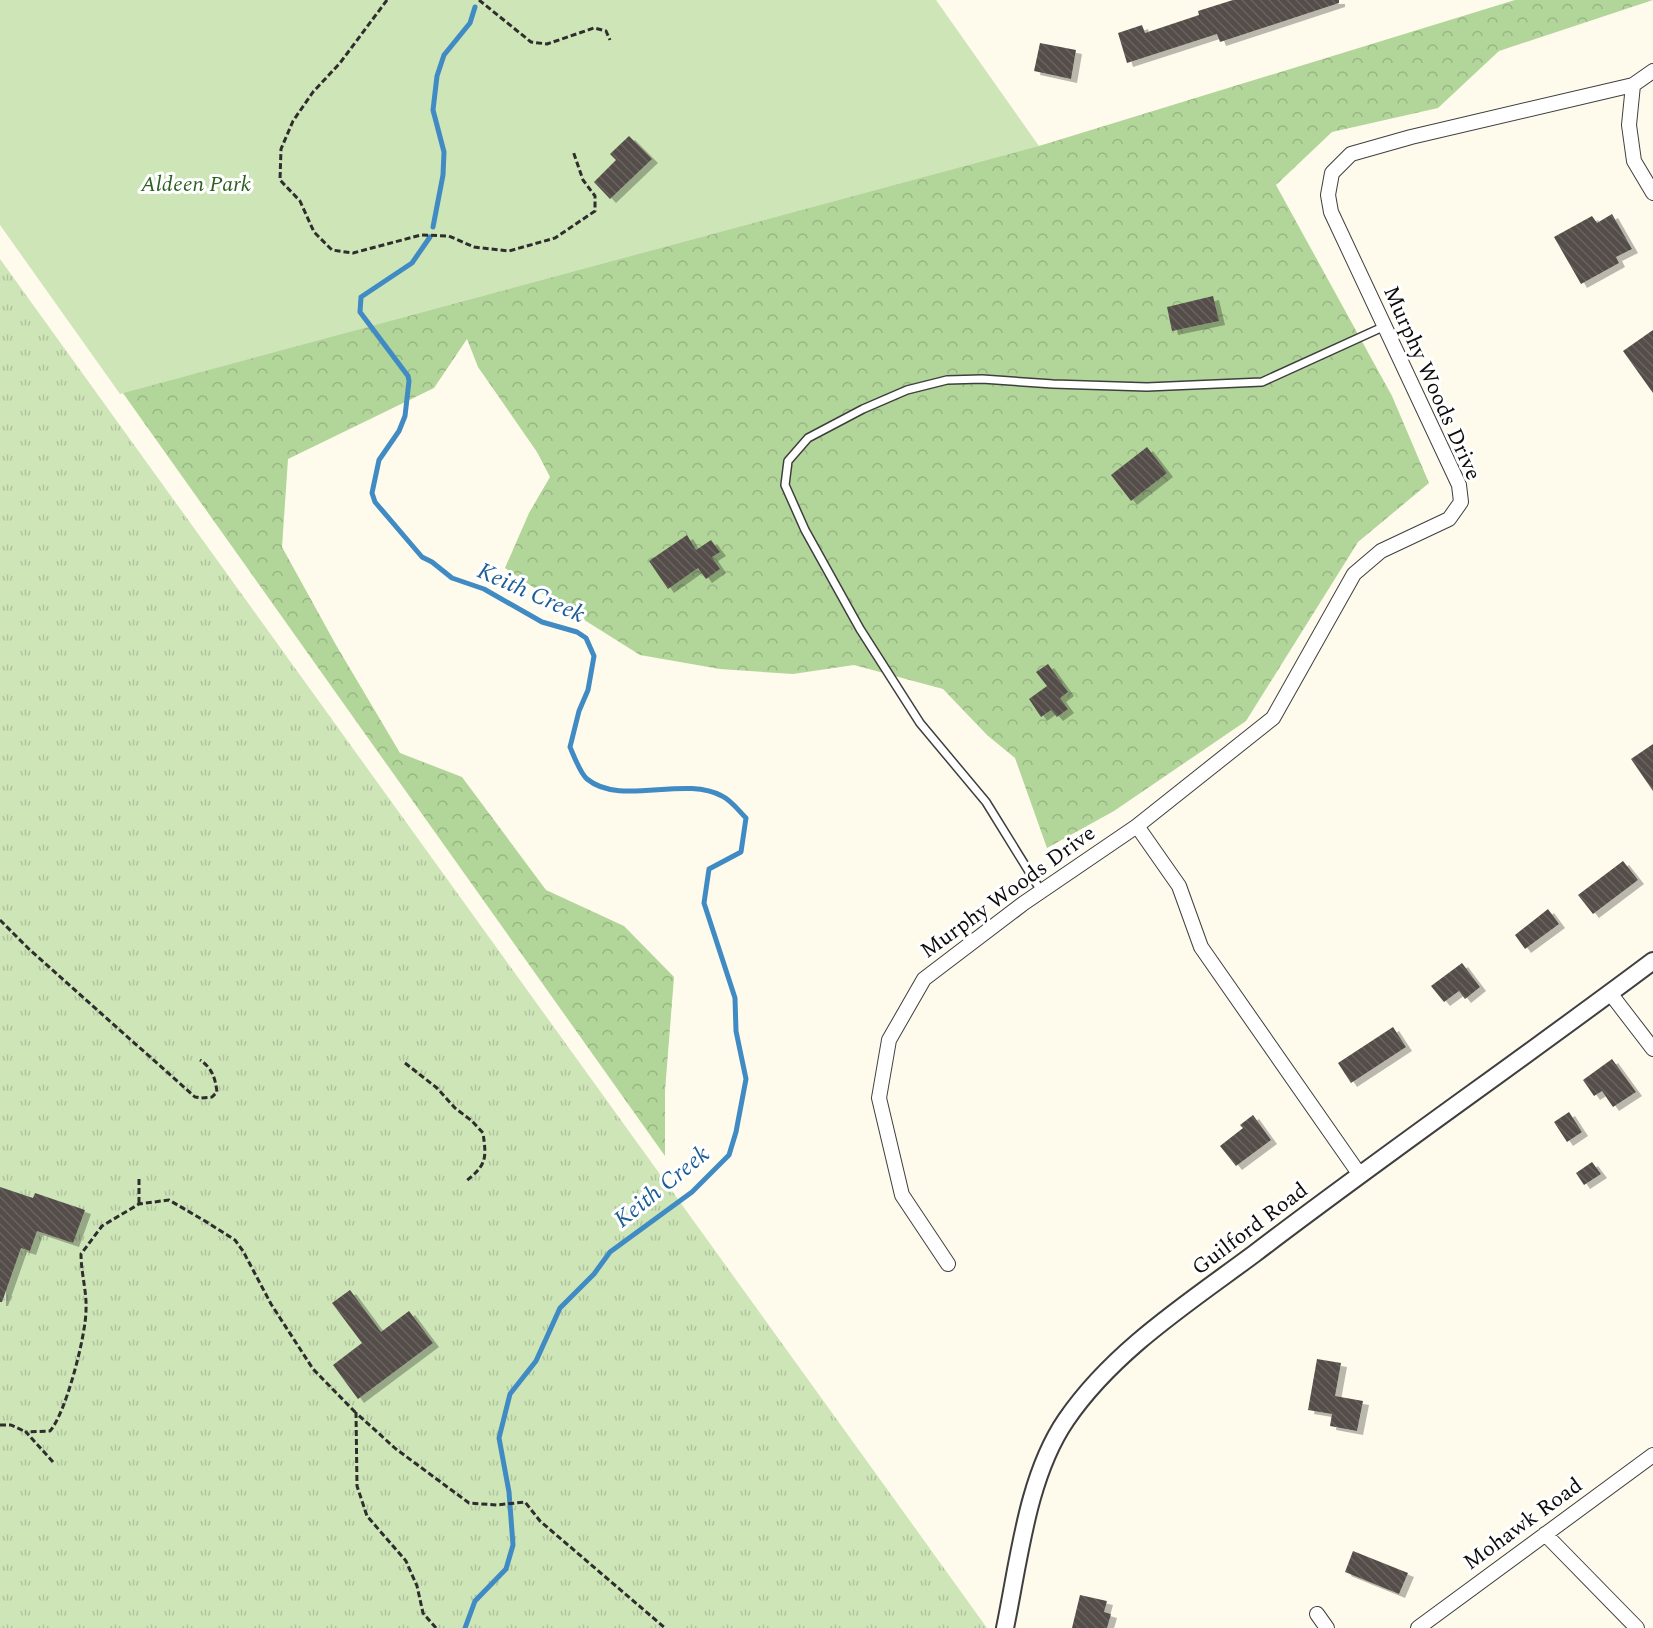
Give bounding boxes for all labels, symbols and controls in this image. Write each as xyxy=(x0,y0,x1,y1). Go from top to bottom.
park label: Aldeen Park xyxy=(140,168,251,201)
street label: Murphy Woods Drive xyxy=(1374,281,1490,485)
water label: Keith Creek xyxy=(471,553,591,633)
street label: Murphy Woods Drive xyxy=(914,817,1102,967)
water label: Keith Creek xyxy=(606,1137,718,1237)
street label: Guilford Road xyxy=(1185,1174,1315,1284)
street label: Mohawk Road xyxy=(1457,1469,1589,1579)

